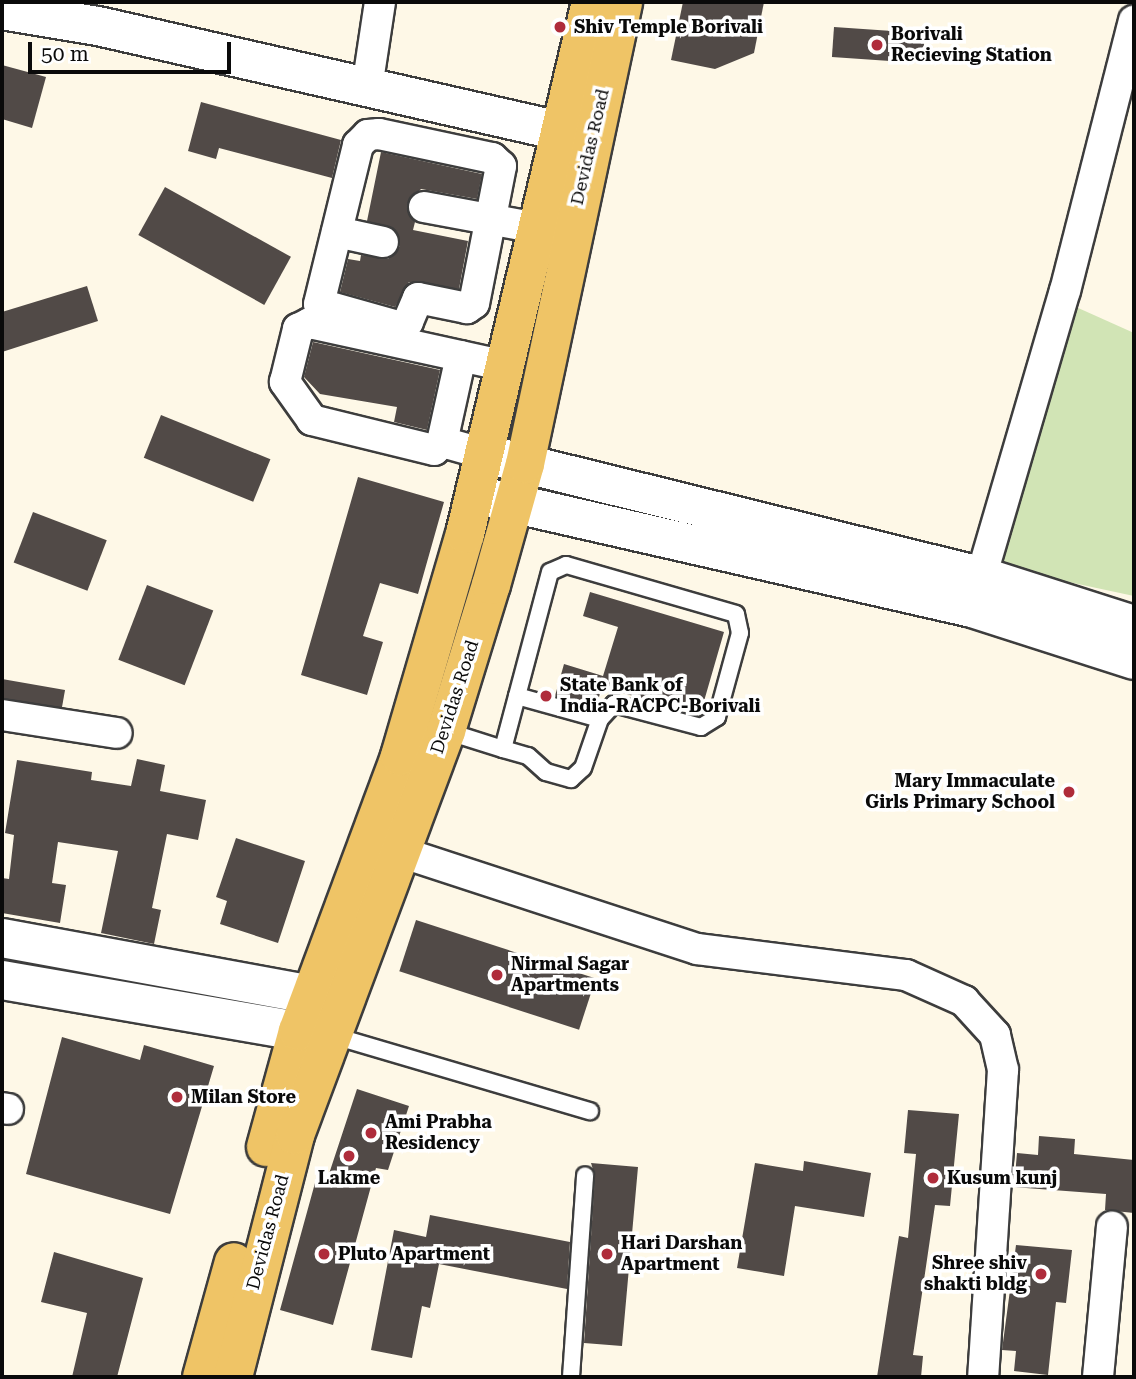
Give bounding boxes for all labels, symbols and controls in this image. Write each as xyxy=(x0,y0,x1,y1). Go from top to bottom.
place label: Shiv Temple Borivali xyxy=(574,16,763,38)
marker: Shiv Temple Borivali xyxy=(552,19,568,35)
place label: Borivali Recieving Station xyxy=(891,24,1052,66)
scale bar xyxy=(32,28,234,72)
marker: Borivali Recieving Station xyxy=(869,37,885,53)
text: 50 m xyxy=(41,42,89,66)
street label: Devidas Road xyxy=(566,87,614,207)
street label: Devidas Road xyxy=(426,637,484,757)
place label: State Bank of India-RACPC-Borivali xyxy=(560,675,760,718)
marker: State Bank of India-RACPC-Borivali xyxy=(538,688,554,704)
place label: Mary Immaculate Girls Primary School xyxy=(865,771,1055,814)
marker: Mary Immaculate Girls Primary School xyxy=(1061,784,1077,800)
place label: Nirmal Sagar Apartments xyxy=(511,954,629,996)
marker: Nirmal Sagar Apartments xyxy=(489,967,505,983)
place label: Milan Store xyxy=(191,1086,296,1108)
marker: Milan Store xyxy=(169,1089,185,1105)
place label: Ami Prabha Residency xyxy=(385,1112,492,1154)
marker: Ami Prabha Residency xyxy=(363,1125,379,1141)
marker: Lakme xyxy=(341,1148,357,1164)
place label: Lakme xyxy=(318,1167,380,1189)
place label: Kusum kunj xyxy=(947,1167,1057,1189)
marker: Kusum kunj xyxy=(925,1170,941,1186)
street label: Devidas Road xyxy=(242,1172,294,1292)
place label: Hari Darshan Apartment xyxy=(621,1233,742,1276)
place label: Pluto Apartment xyxy=(338,1243,490,1265)
marker: Pluto Apartment xyxy=(316,1246,332,1262)
marker: Hari Darshan Apartment xyxy=(599,1246,615,1262)
place label: Shree shiv shakti bldg xyxy=(924,1253,1027,1296)
marker: Shree shiv shakti bldg xyxy=(1033,1266,1049,1282)

